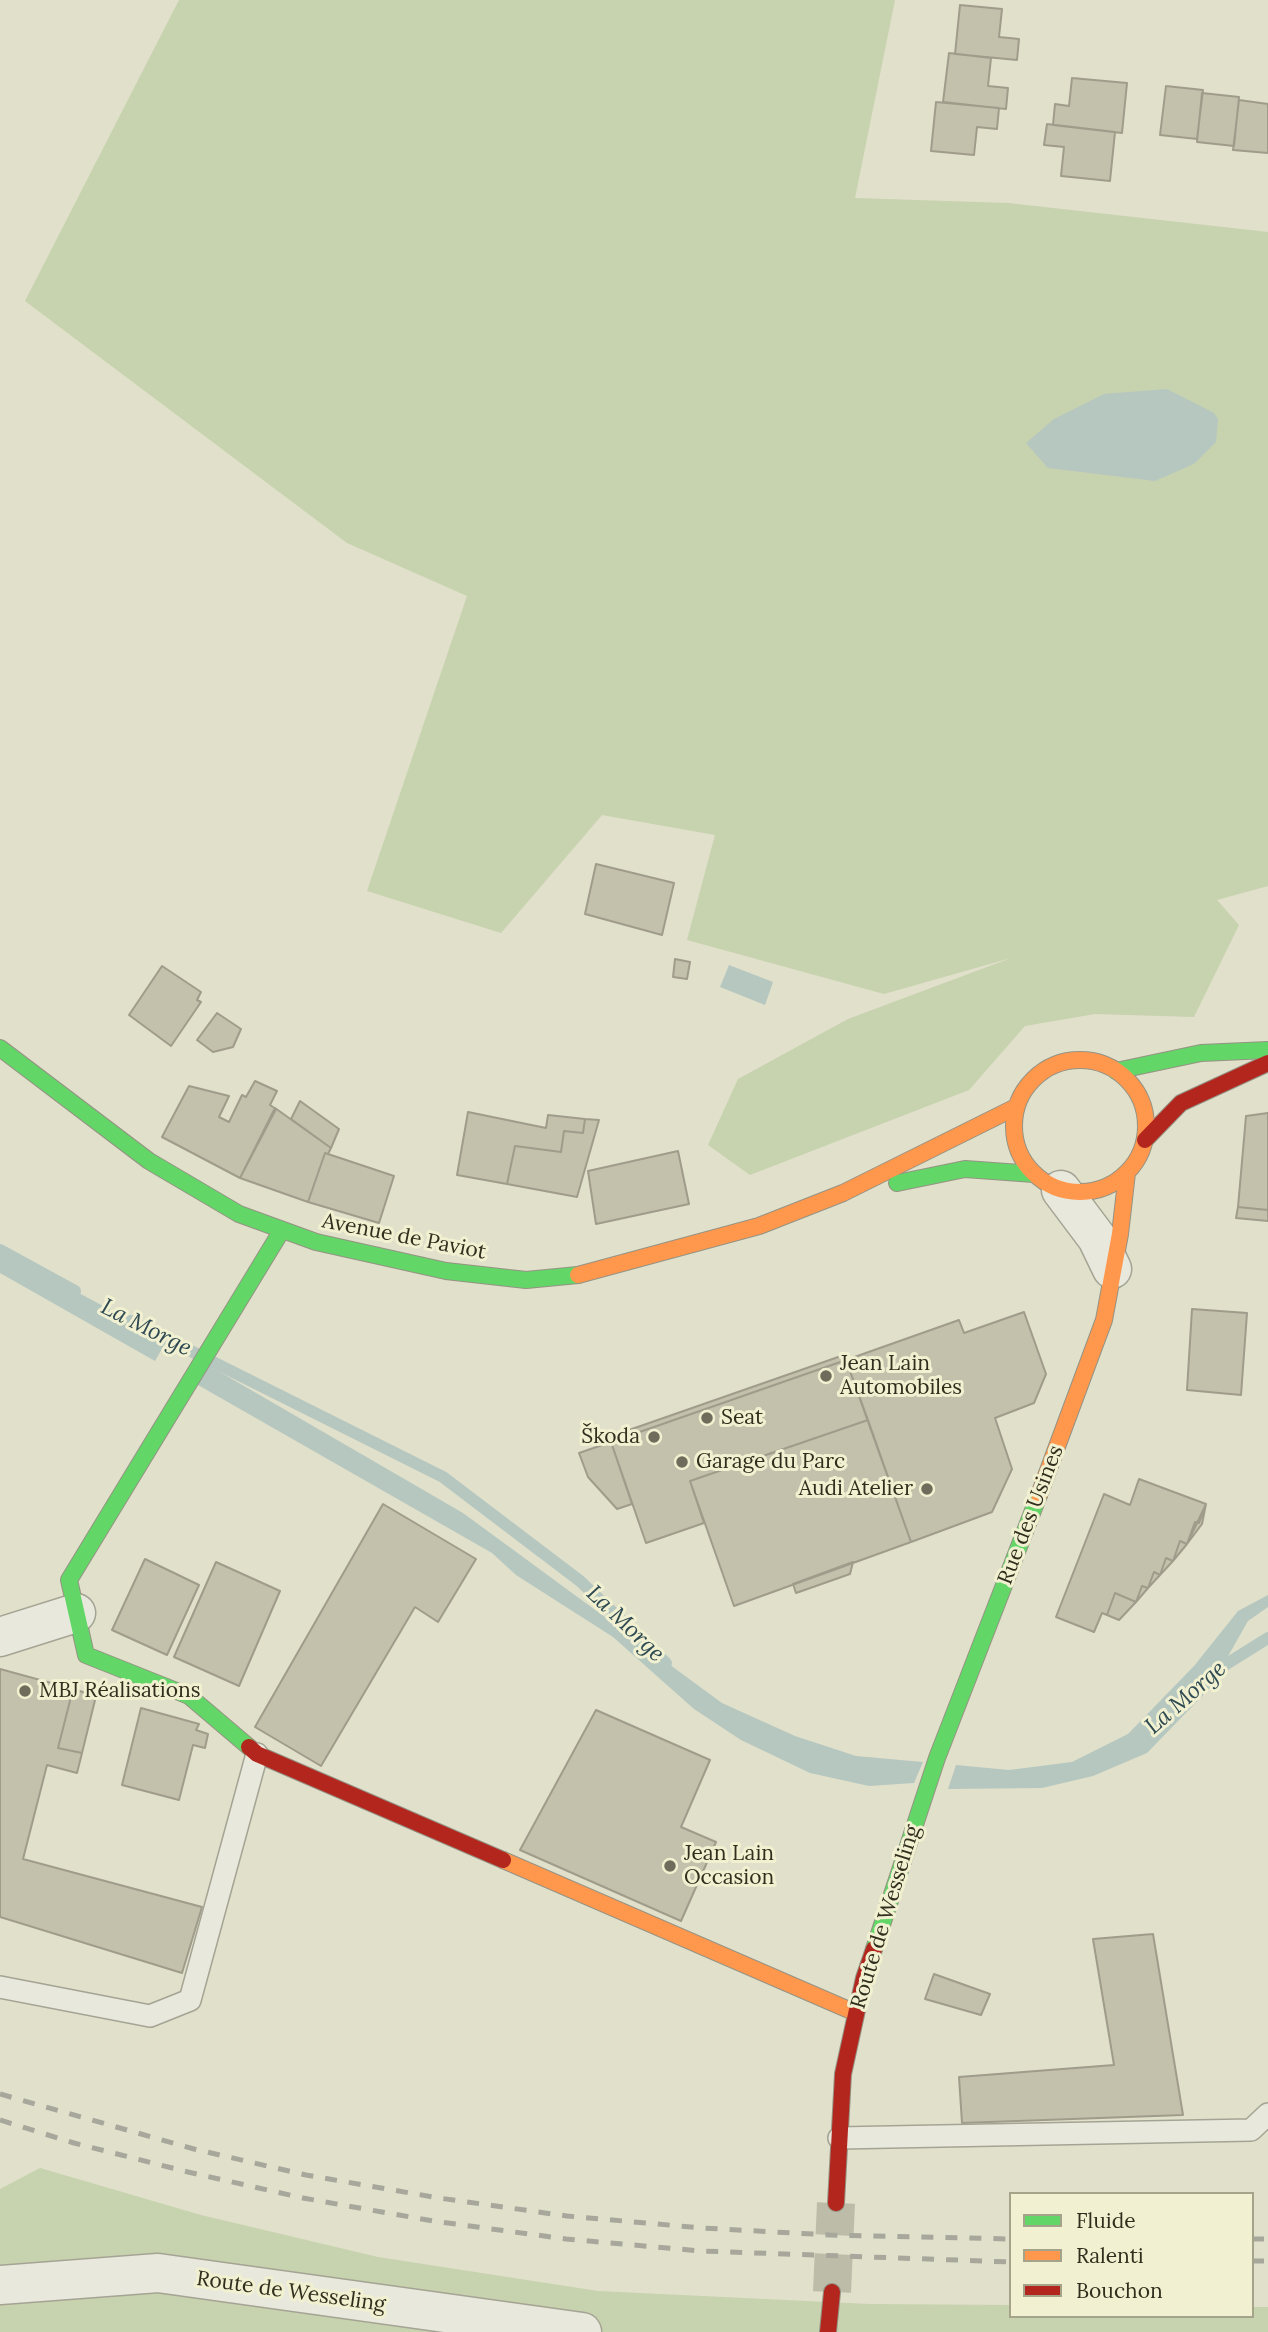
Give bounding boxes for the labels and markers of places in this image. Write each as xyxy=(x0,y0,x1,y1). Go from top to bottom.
place label: Jean Lain Automobiles xyxy=(840,1351,962,1401)
marker: Jean Lain Automobiles xyxy=(818,1368,834,1384)
place label: Seat xyxy=(721,1405,763,1431)
marker: Seat xyxy=(699,1410,715,1426)
place label: Škoda xyxy=(581,1424,640,1450)
marker: Škoda xyxy=(646,1429,662,1445)
place label: Garage du Parc xyxy=(696,1449,845,1475)
marker: Garage du Parc xyxy=(674,1454,690,1470)
place label: Audi Atelier xyxy=(799,1476,913,1502)
marker: Audi Atelier xyxy=(919,1481,935,1497)
place label: MBJ Réalisations xyxy=(39,1678,200,1704)
marker: MBJ Réalisations xyxy=(17,1683,33,1699)
place label: Jean Lain Occasion xyxy=(684,1841,774,1891)
marker: Jean Lain Occasion xyxy=(662,1858,678,1874)

